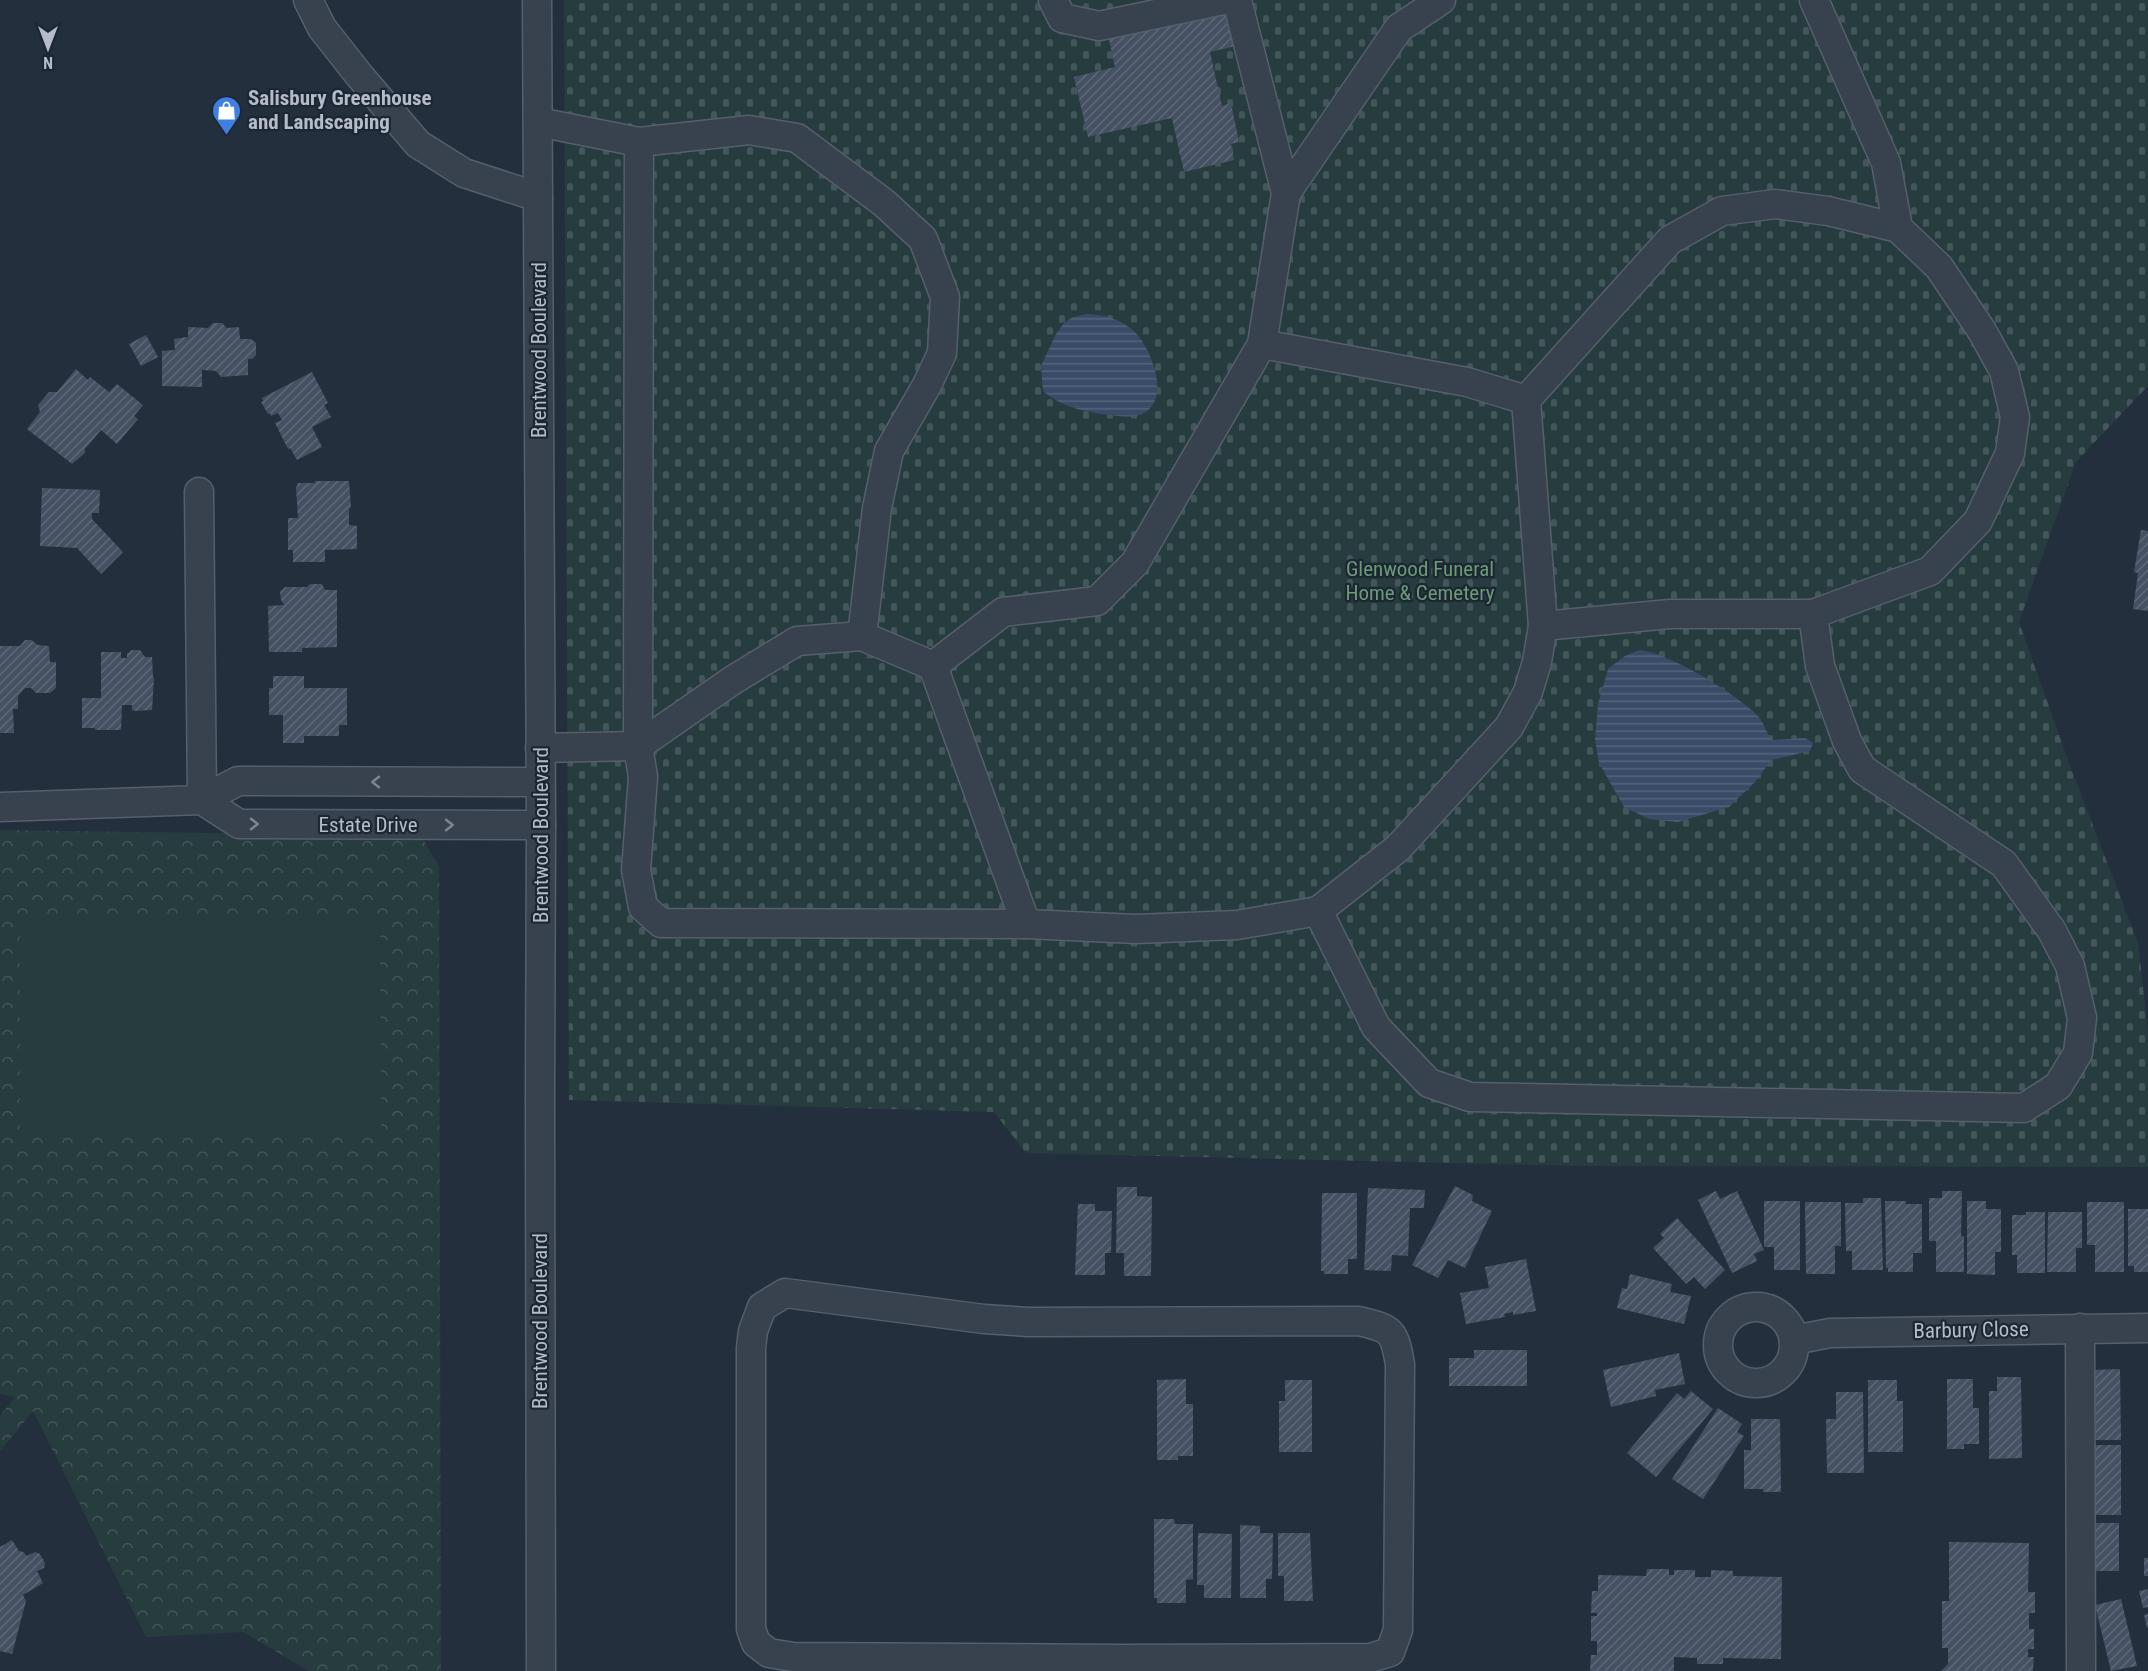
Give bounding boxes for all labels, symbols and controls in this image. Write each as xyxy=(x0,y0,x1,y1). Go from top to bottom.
north arrow xyxy=(18,18,78,78)
text: N xyxy=(43,53,53,72)
place label: Salisbury Greenhouse and Landscaping xyxy=(248,86,432,134)
shop icon: Salisbury Greenhouse and Landscaping xyxy=(211,94,243,136)
street label: Brentwood Boulevard xyxy=(527,262,551,438)
park label: Glenwood Funeral Home & Cemetery xyxy=(1345,557,1495,605)
street label: Brentwood Boulevard xyxy=(529,747,553,923)
one-way arrow xyxy=(372,776,381,788)
street label: Estate Drive xyxy=(318,813,418,837)
one-way arrow xyxy=(249,818,258,830)
one-way arrow xyxy=(444,819,453,831)
street label: Brentwood Boulevard xyxy=(528,1233,552,1409)
street label: Barbury Close xyxy=(1913,1317,2029,1343)

